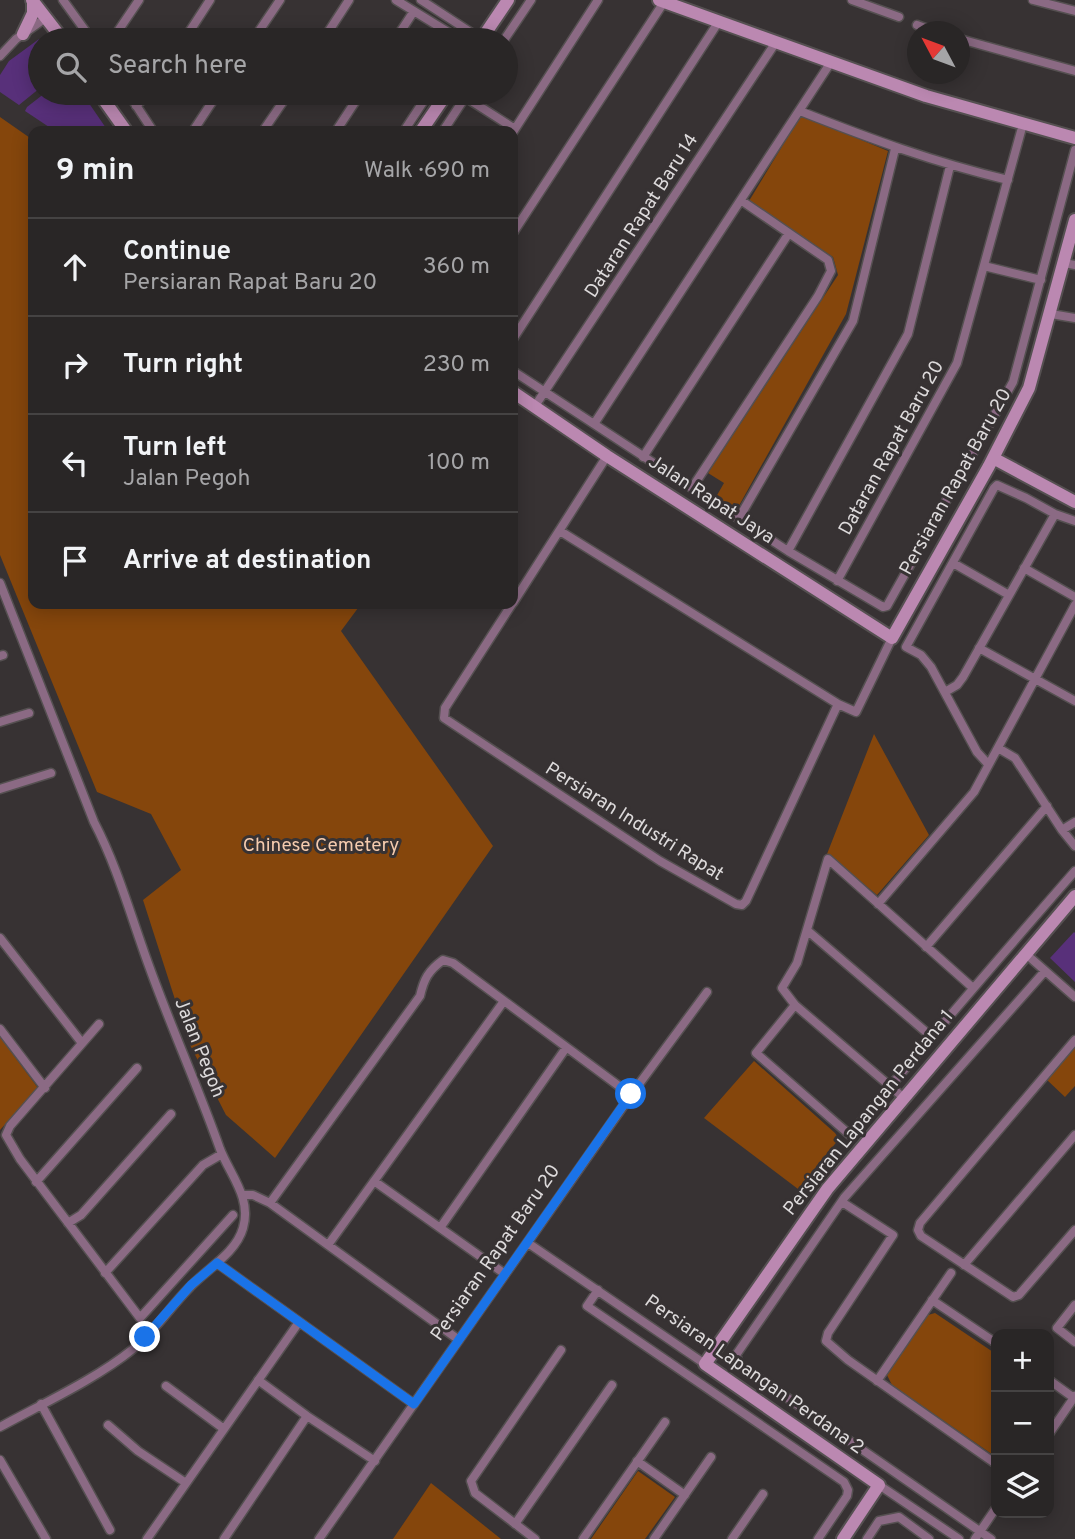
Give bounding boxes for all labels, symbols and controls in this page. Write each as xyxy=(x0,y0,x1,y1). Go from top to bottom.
north arrow xyxy=(907,21,970,84)
search box xyxy=(28,28,518,105)
icon: search xyxy=(52,48,90,86)
text: Search here xyxy=(108,50,247,83)
street label: Dataran Rapat Baru 14 xyxy=(580,129,704,303)
text: 9 min xyxy=(56,153,134,190)
text: Walk · 690 m xyxy=(364,157,490,186)
text: Continue xyxy=(123,236,231,269)
icon: ahead xyxy=(56,248,94,286)
text: 360 m xyxy=(423,253,490,282)
text: Persiaran Rapat Baru 20 xyxy=(123,269,377,298)
icon: right xyxy=(56,346,94,384)
text: Turn right xyxy=(123,349,243,382)
text: 230 m xyxy=(423,351,490,380)
street label: Dataran Rapat Baru 20 xyxy=(834,356,950,540)
street label: Persiaran Rapat Baru 20 xyxy=(895,384,1017,580)
text: Turn left xyxy=(123,432,227,465)
icon: left xyxy=(56,444,94,482)
text: 100 m xyxy=(427,449,490,478)
street label: Jalan Rapat Jaya xyxy=(643,450,779,550)
text: Jalan Pegoh xyxy=(123,465,250,494)
icon: arrive xyxy=(56,542,94,580)
text: Arrive at destination xyxy=(123,545,371,578)
street label: Persiaran Industri Rapat xyxy=(540,757,728,887)
park label: Chinese Cemetery xyxy=(243,834,399,858)
street label: Jalan Pegoh xyxy=(168,995,230,1101)
street label: Persiaran Lapangan Perdana 1 xyxy=(779,1005,959,1221)
route start xyxy=(615,1078,646,1109)
street label: Persiaran Rapat Baru 20 xyxy=(426,1160,566,1346)
street label: Persiaran Lapangan Perdana 2 xyxy=(640,1290,868,1460)
route end xyxy=(129,1321,160,1352)
map controls xyxy=(991,1329,1054,1518)
button: + xyxy=(991,1329,1054,1392)
button: − xyxy=(991,1392,1054,1455)
button: layers xyxy=(991,1455,1054,1518)

